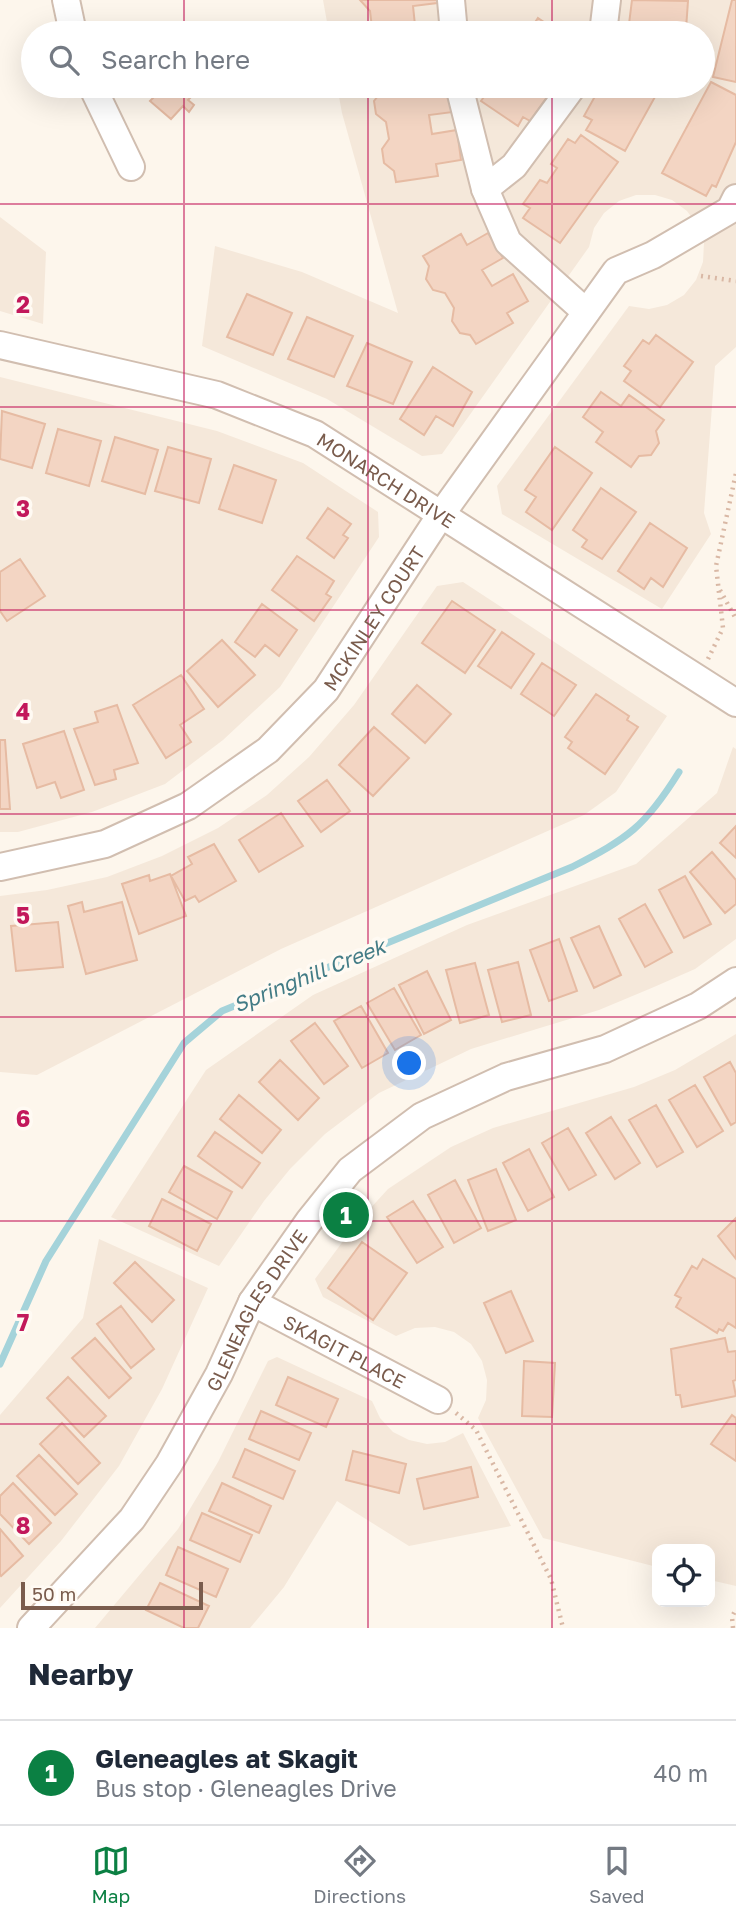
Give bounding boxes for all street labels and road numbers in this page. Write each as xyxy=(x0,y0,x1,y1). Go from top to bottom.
street label: MONARCH DRIVE xyxy=(313,427,460,532)
street label: MCKINLEY COURT xyxy=(318,541,429,694)
street label: GLENEAGLES DRIVE xyxy=(200,1224,311,1395)
street label: SKAGIT PLACE xyxy=(280,1309,410,1393)

